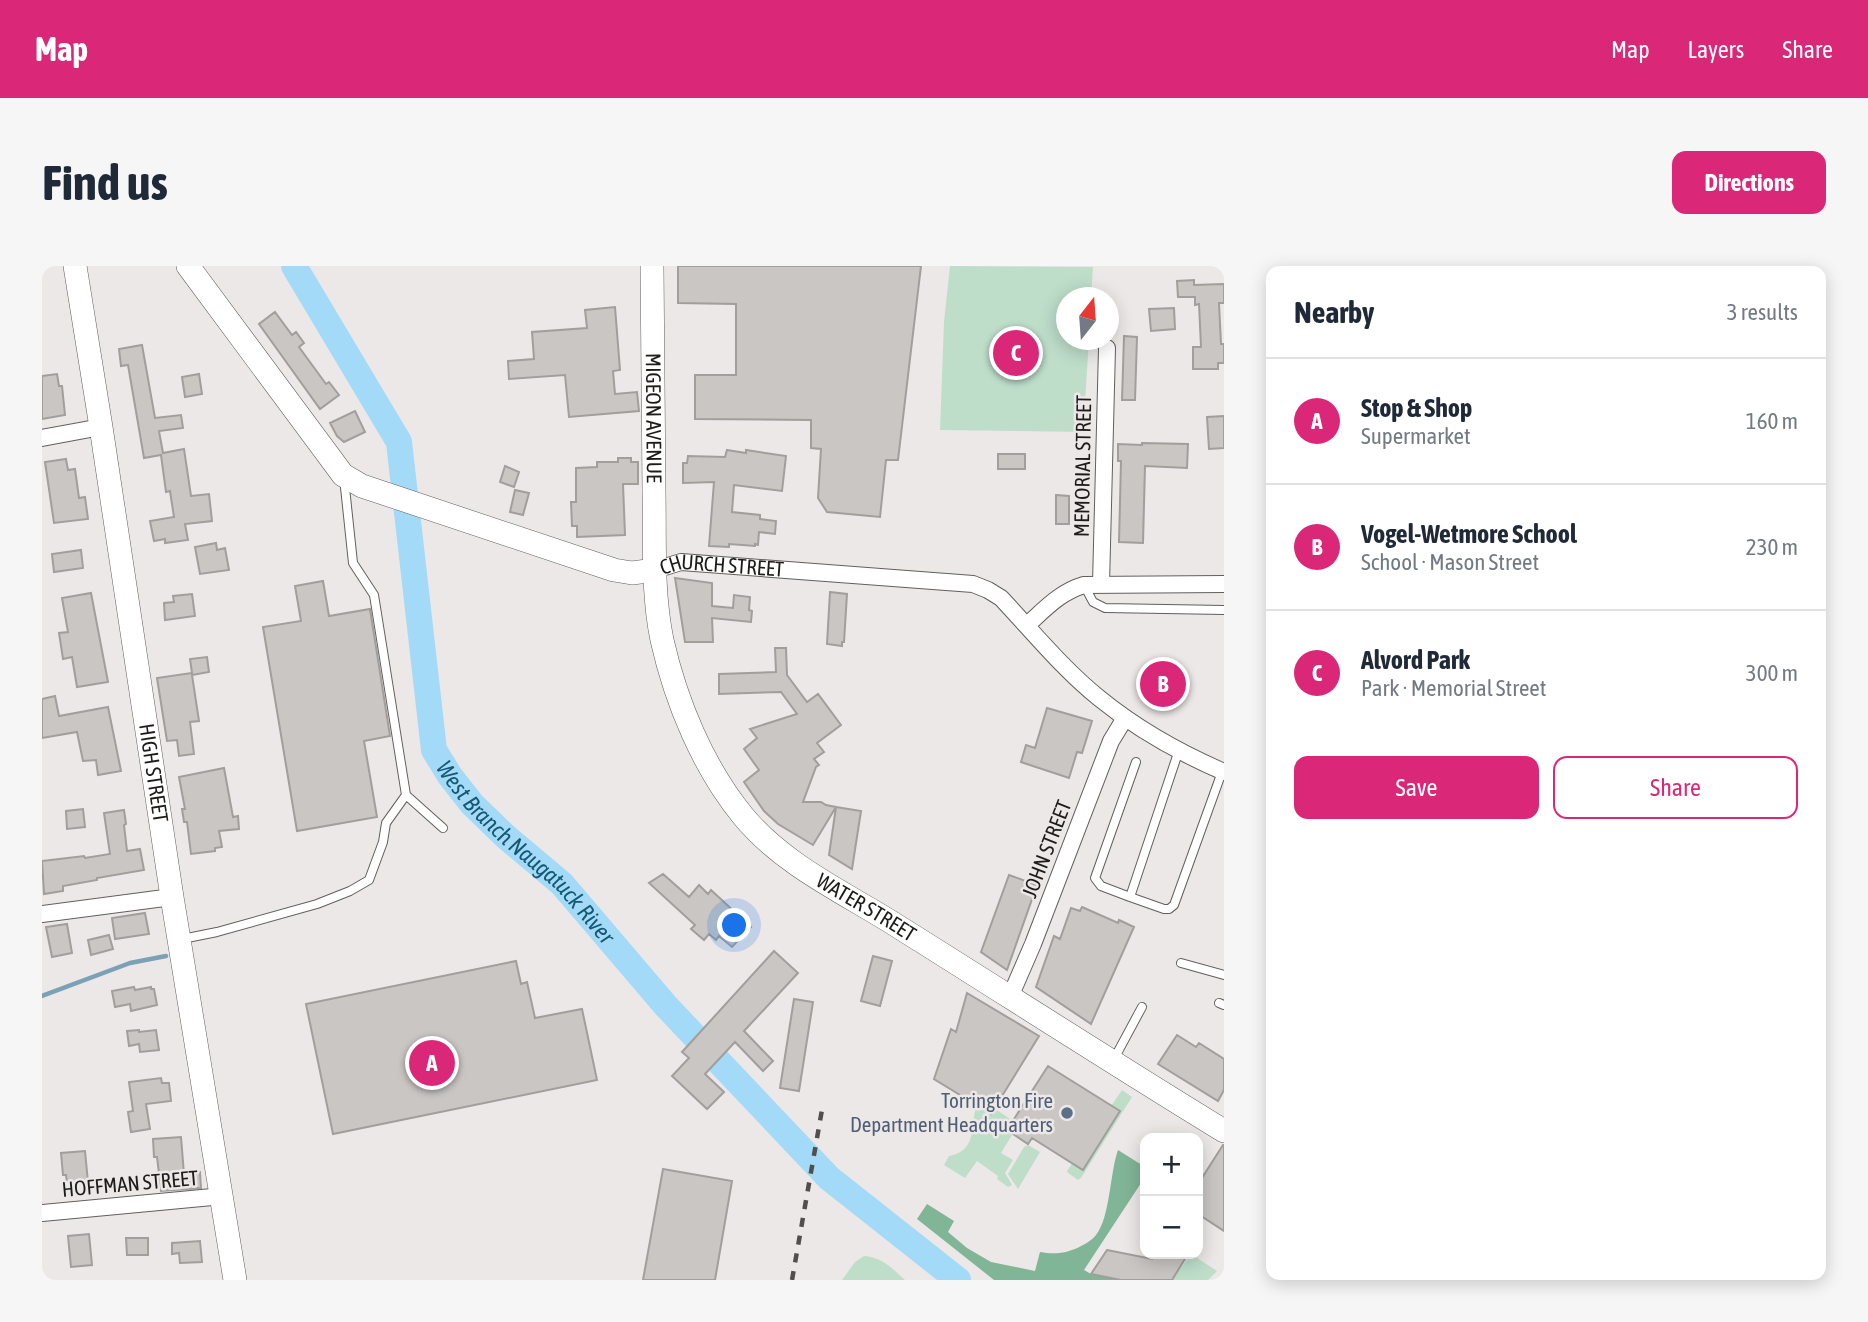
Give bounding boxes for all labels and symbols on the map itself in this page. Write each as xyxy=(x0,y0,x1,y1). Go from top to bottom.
north arrow xyxy=(1056,287,1119,350)
pin: C xyxy=(993,327,1039,379)
street label: MIGEON AVENUE xyxy=(642,353,667,483)
street label: MEMORIAL STREET xyxy=(1069,395,1095,537)
street label: CHURCH STREET xyxy=(657,549,785,581)
pin: B xyxy=(1140,658,1186,710)
street label: HIGH STREET xyxy=(135,722,174,824)
water label: West Branch Naugatuck River xyxy=(431,756,621,950)
street label: JOHN STREET xyxy=(1017,797,1076,901)
street label: WATER STREET xyxy=(813,868,921,946)
your location xyxy=(717,908,751,942)
pin: A xyxy=(409,1037,455,1089)
place label: Torrington Fire Department Headquarters xyxy=(850,1088,1053,1136)
marker: Torrington Fire Department Headquarters xyxy=(1059,1105,1075,1121)
street label: HOFFMAN STREET xyxy=(61,1165,199,1201)

